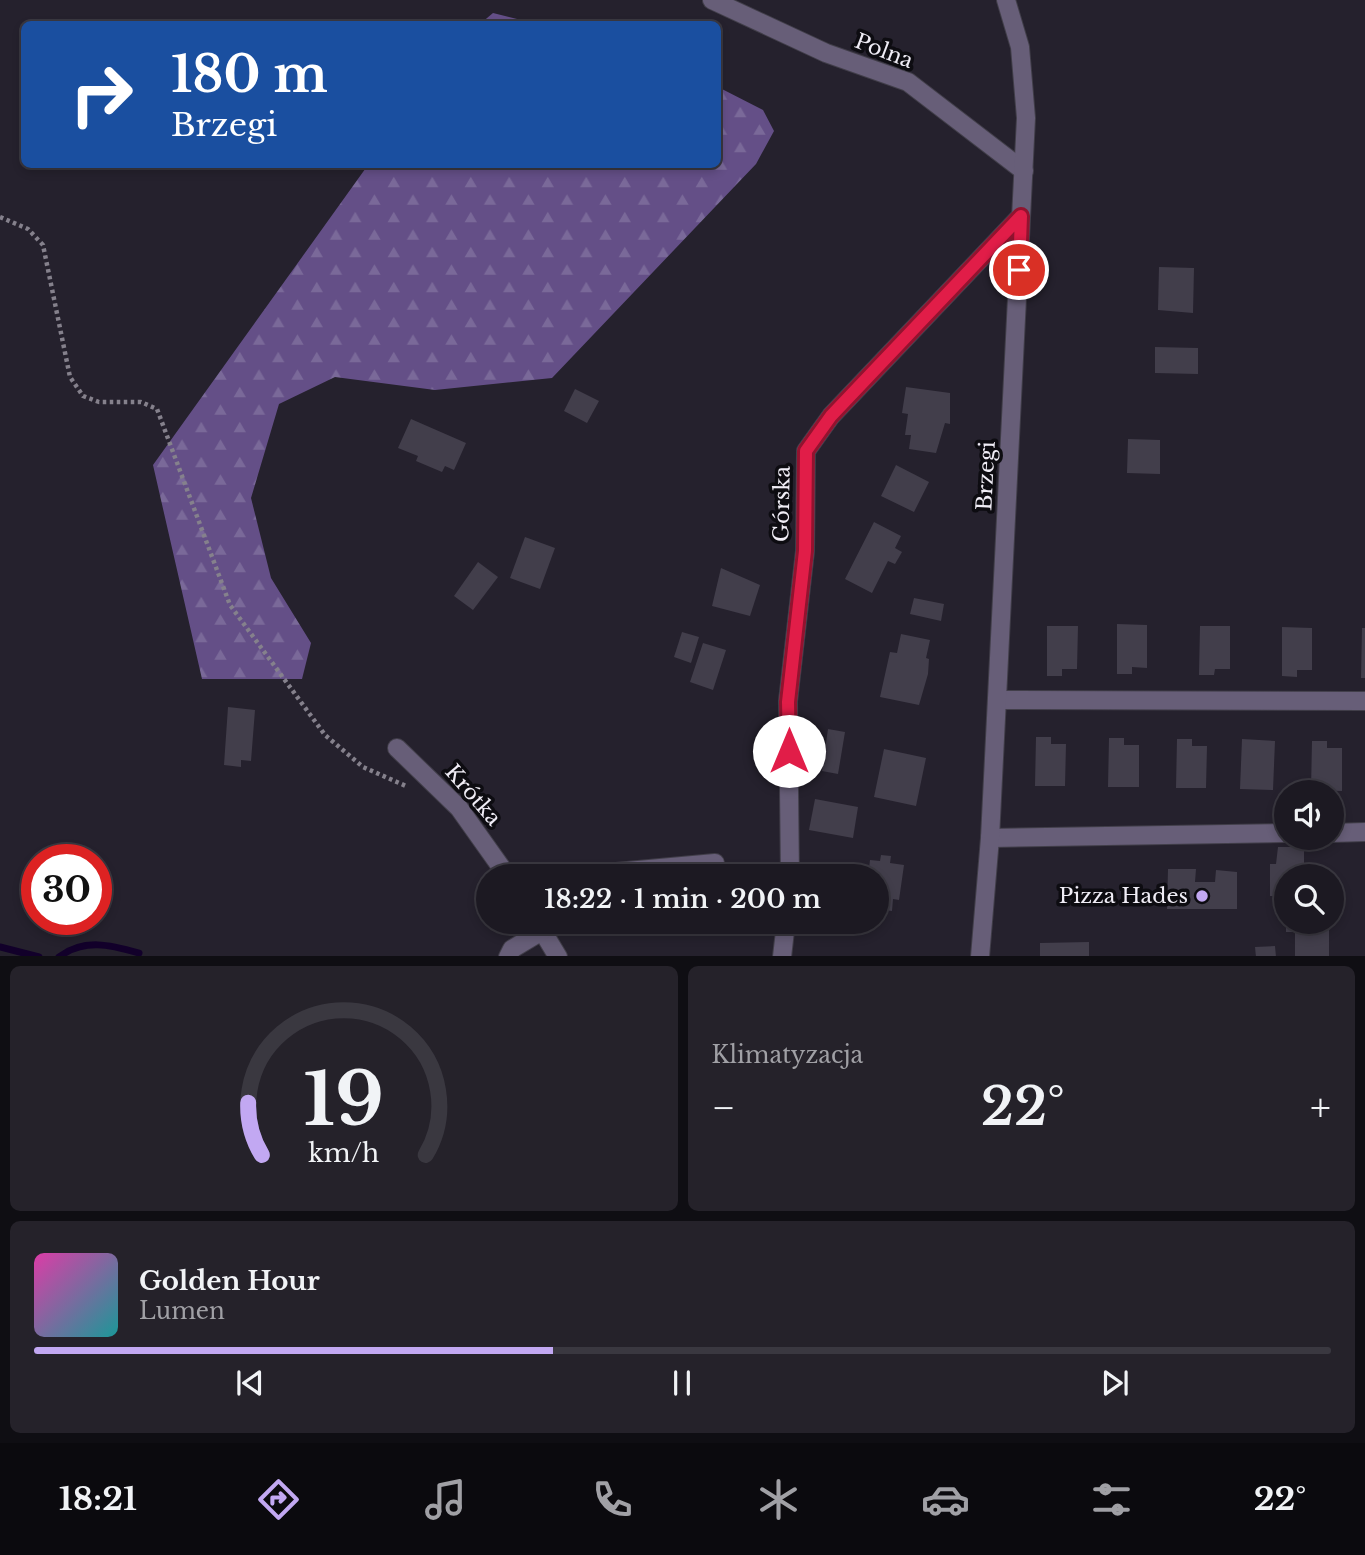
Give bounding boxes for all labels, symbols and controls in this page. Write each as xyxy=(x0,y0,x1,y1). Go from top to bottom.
street label: Polna xyxy=(851,28,917,74)
text: 180 m xyxy=(171,44,328,105)
icon: right xyxy=(56,49,147,140)
text: Brzegi xyxy=(171,105,277,145)
pin xyxy=(989,240,1049,300)
icon: arrive xyxy=(1000,251,1038,289)
street label: Brzegi xyxy=(971,441,1001,511)
street label: Górska xyxy=(768,465,796,542)
position arrow xyxy=(752,714,826,788)
street label: Krótka xyxy=(439,759,507,831)
map controls xyxy=(1274,780,1344,934)
button: sound xyxy=(1274,780,1344,850)
speed limit sign: 30 xyxy=(21,844,112,935)
button: search xyxy=(1274,864,1344,934)
text: 18:22 · 1 min · 200 m xyxy=(544,883,821,915)
place label: Pizza Hades xyxy=(1059,883,1188,909)
marker: Pizza Hades xyxy=(1194,888,1210,904)
text: Klimatyzacja xyxy=(712,1041,863,1069)
text: 19 xyxy=(303,1054,384,1145)
text: 22° xyxy=(981,1075,1065,1139)
text: − xyxy=(712,1084,736,1131)
text: + xyxy=(1310,1084,1331,1131)
text: km/h xyxy=(308,1137,379,1168)
text: Golden Hour xyxy=(139,1265,320,1297)
text: Lumen xyxy=(139,1297,225,1325)
icon: previous xyxy=(231,1364,269,1402)
icon: pause xyxy=(663,1364,701,1402)
icon: next xyxy=(1096,1364,1134,1402)
icon: directions xyxy=(254,1475,303,1524)
icon: music xyxy=(421,1475,470,1524)
icon: phone xyxy=(588,1475,637,1524)
icon: climate xyxy=(754,1475,803,1524)
icon: car xyxy=(921,1475,970,1524)
icon: filters xyxy=(1087,1475,1136,1524)
text: 18:21 xyxy=(59,1479,137,1519)
text: 22° xyxy=(1254,1479,1306,1519)

